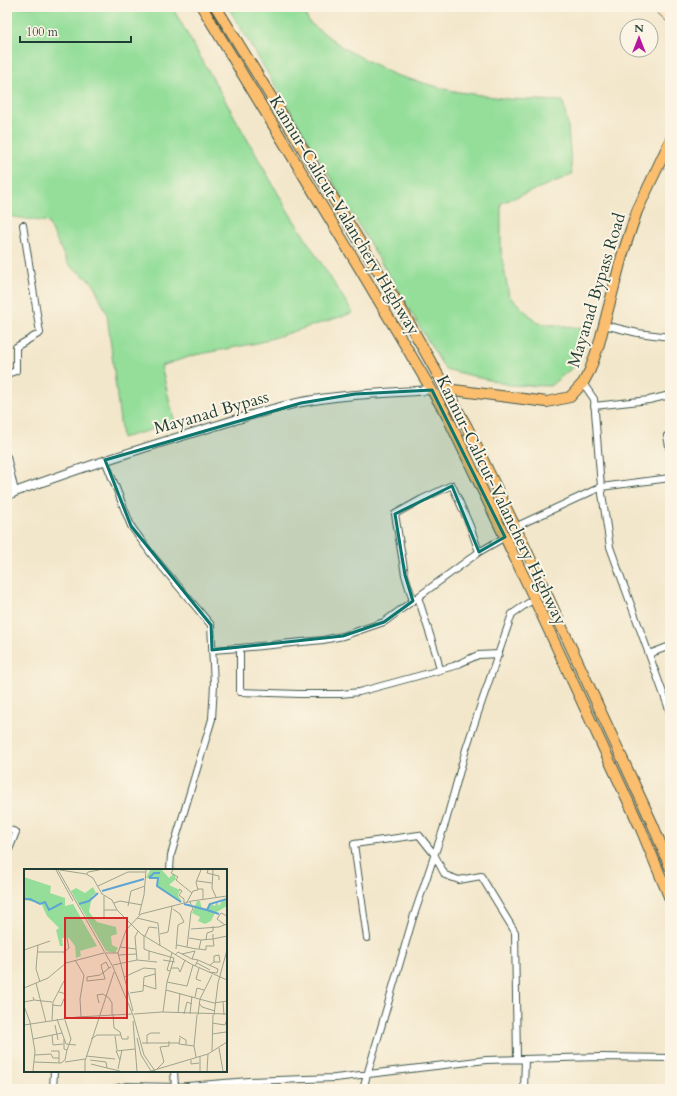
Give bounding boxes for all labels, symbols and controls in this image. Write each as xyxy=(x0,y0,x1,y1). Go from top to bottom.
scale bar xyxy=(20,18,131,44)
north arrow xyxy=(619,18,659,58)
text: N xyxy=(634,21,644,36)
text: 100 m xyxy=(26,24,59,40)
street label: Kannur-Calicut-Valanchery Highway xyxy=(264,91,425,339)
street label: Mayanad Bypass Road xyxy=(562,210,631,370)
street label: Kannur-Calicut-Valanchery Highway xyxy=(431,371,572,629)
street label: Mayanad Bypass xyxy=(151,385,272,440)
inset map xyxy=(24,869,227,1072)

